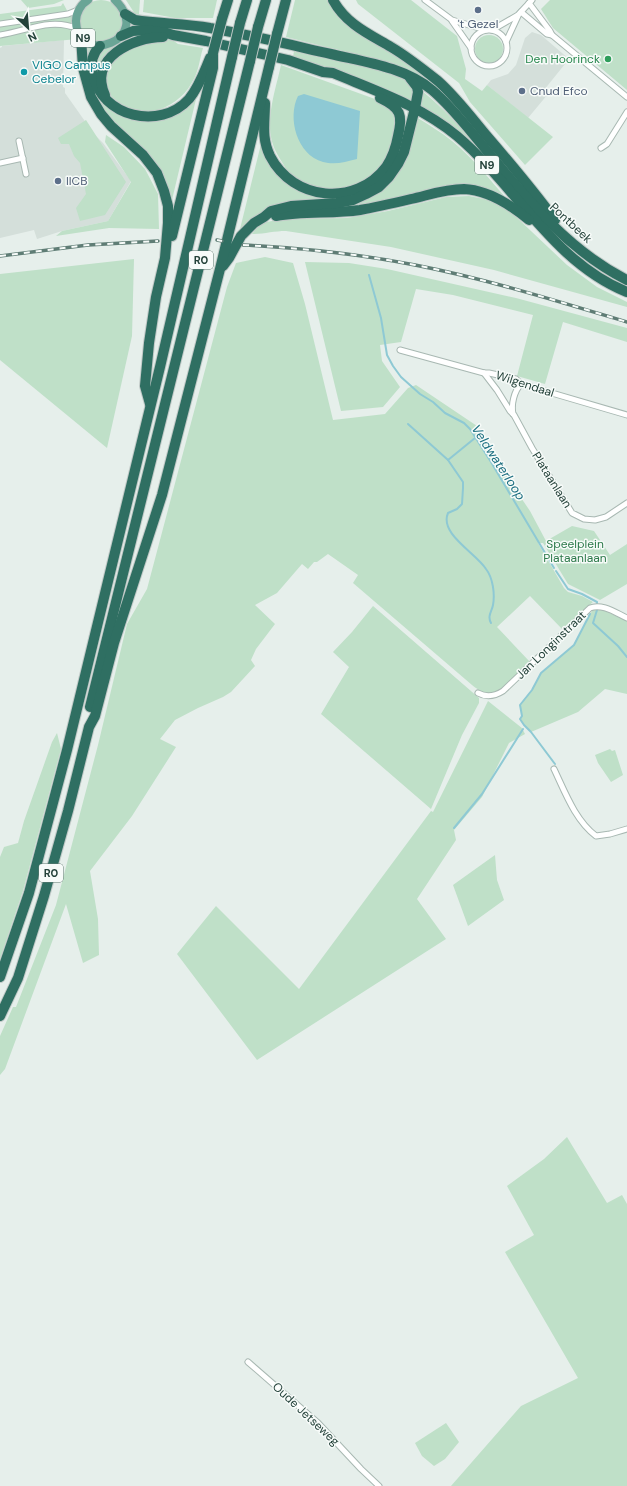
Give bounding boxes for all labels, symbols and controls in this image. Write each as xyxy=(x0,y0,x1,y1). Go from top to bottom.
marker: 't Gezel xyxy=(473,5,483,15)
north arrow xyxy=(8,8,48,48)
place label: 't Gezel xyxy=(458,16,498,32)
text: N xyxy=(26,29,39,45)
road number: N9 xyxy=(71,29,95,47)
place label: Den Hoorinck xyxy=(525,51,600,67)
marker: Den Hoorinck xyxy=(603,54,613,64)
place label: VIGO Campus Cebelor xyxy=(32,57,111,87)
marker: VIGO Campus Cebelor xyxy=(19,67,29,77)
place label: Cnud Efco xyxy=(530,83,588,99)
marker: Cnud Efco xyxy=(517,86,527,96)
road number: N9 xyxy=(475,156,499,174)
place label: IICB xyxy=(66,173,87,189)
marker: IICB xyxy=(53,176,63,186)
street label: Pontbeek xyxy=(546,199,596,247)
road number: R0 xyxy=(189,251,213,269)
street label: Wilgendaal xyxy=(494,367,556,401)
water label: Veldwaterloop xyxy=(468,421,529,503)
street label: Plataanlaan xyxy=(528,449,576,511)
park label: Speelplein Plataanlaan xyxy=(543,536,607,566)
street label: Jan Longinstraat xyxy=(512,607,590,683)
road number: R0 xyxy=(39,864,63,882)
street label: Oude Jetseweg xyxy=(269,1379,343,1449)

